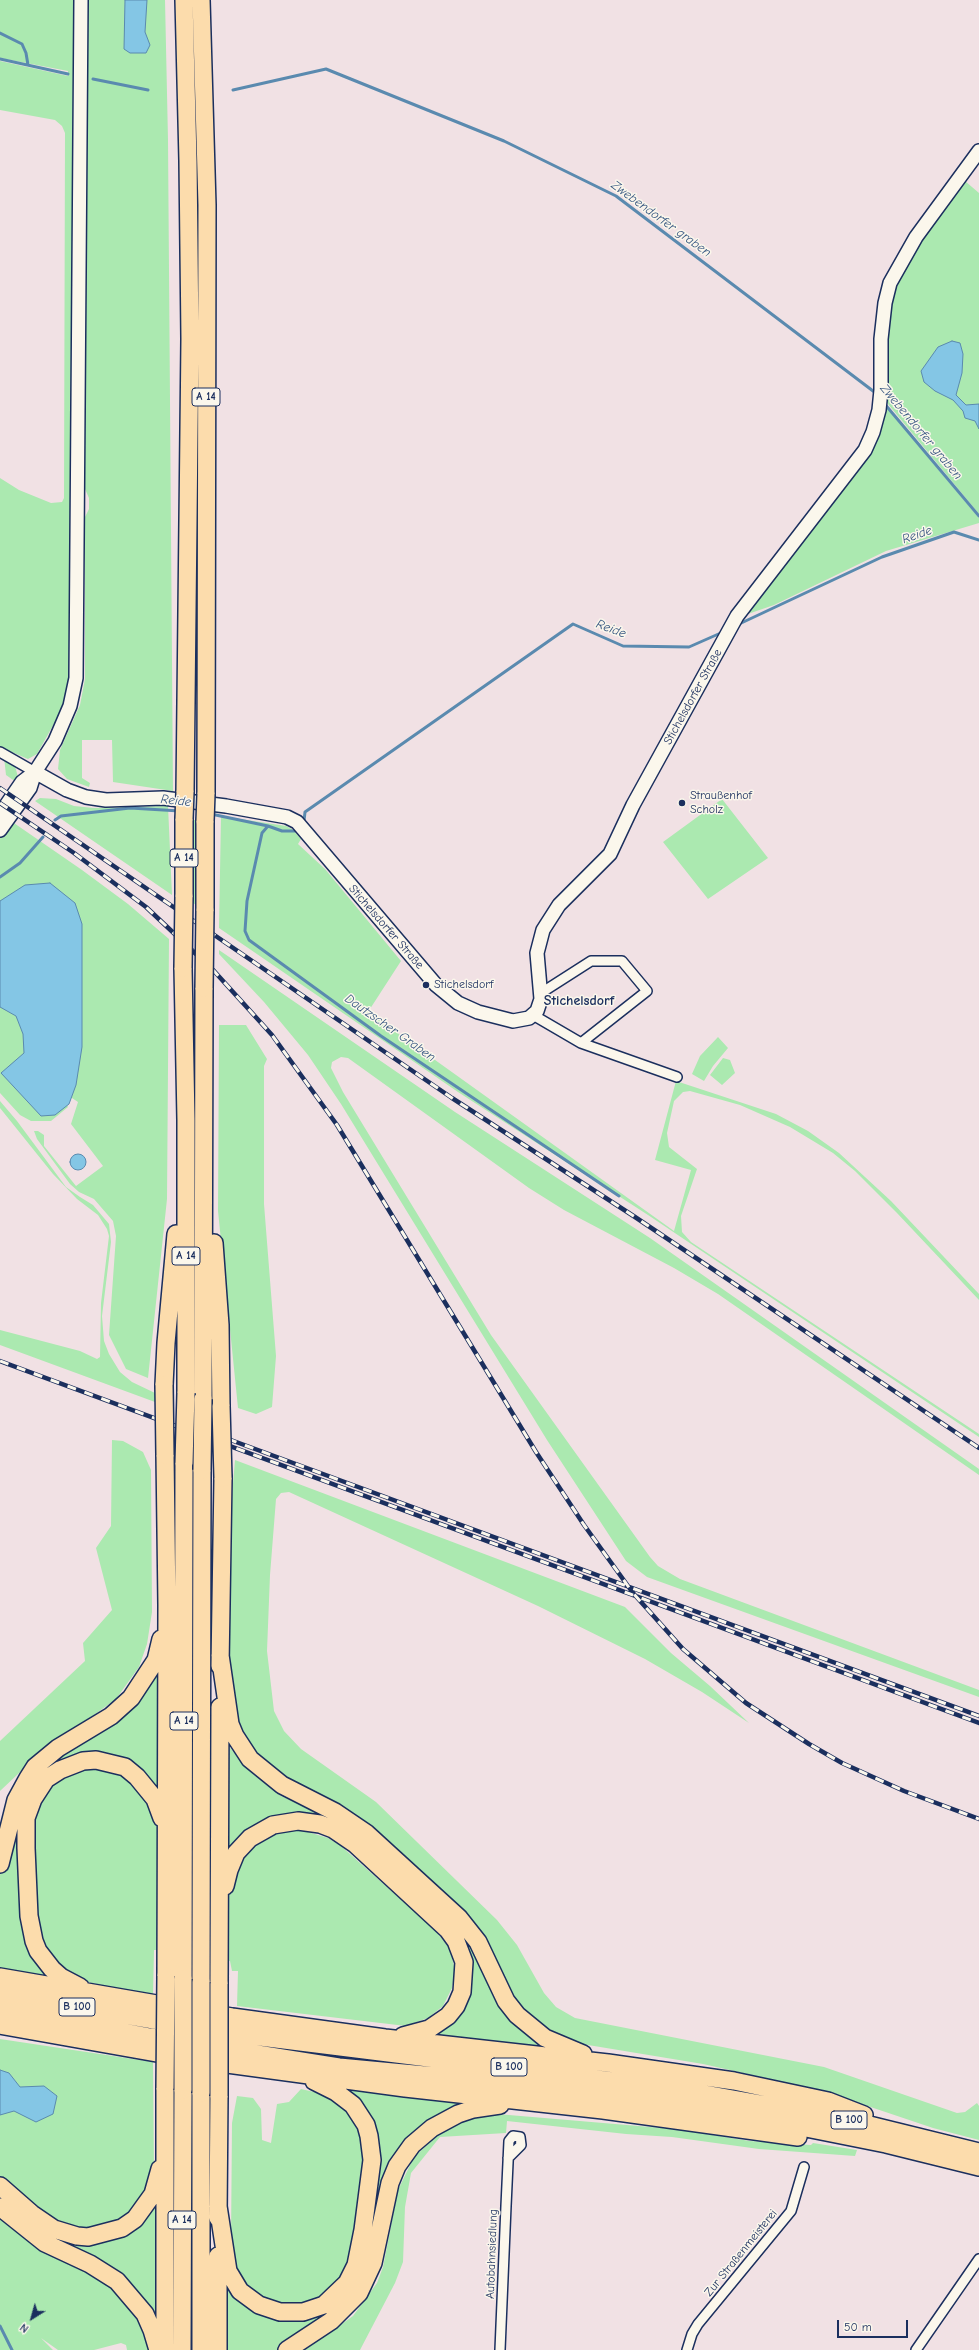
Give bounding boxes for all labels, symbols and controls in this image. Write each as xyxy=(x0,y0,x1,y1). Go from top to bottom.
water label: Zwebendorfer graben xyxy=(608,177,714,261)
water label: Zwebendorfer graben xyxy=(877,381,965,483)
road number: A 14 xyxy=(192,388,220,406)
water label: Reide xyxy=(900,523,934,547)
water label: Reide xyxy=(594,616,628,642)
street label: Stichelsdorfer Straße xyxy=(661,647,725,747)
place label: Straußenhof Scholz xyxy=(690,789,752,817)
water label: Reide xyxy=(160,792,192,810)
marker: Straußenhof Scholz xyxy=(677,798,687,808)
road number: A 14 xyxy=(170,849,198,867)
street label: Stichelsdorfer Straße xyxy=(345,882,427,972)
place label: Stichelsdorf xyxy=(434,978,493,992)
marker: Stichelsdorf xyxy=(421,980,431,990)
water label: Dautzscher Graben xyxy=(342,991,438,1065)
district label: Stichelsdorf xyxy=(544,993,614,1009)
road number: A 14 xyxy=(172,1247,200,1265)
road number: A 14 xyxy=(170,1712,198,1730)
road number: B 100 xyxy=(59,1998,95,2016)
road number: B 100 xyxy=(491,2058,527,2076)
road number: B 100 xyxy=(831,2111,867,2129)
street label: Zur Straßenmeisterei xyxy=(702,2207,780,2299)
street label: Autobahnsiedlung xyxy=(483,2209,501,2299)
road number: A 14 xyxy=(168,2211,196,2229)
north arrow xyxy=(12,2298,52,2338)
scale bar xyxy=(839,2312,910,2338)
text: 50 m xyxy=(844,2320,872,2334)
text: N xyxy=(18,2321,31,2335)

